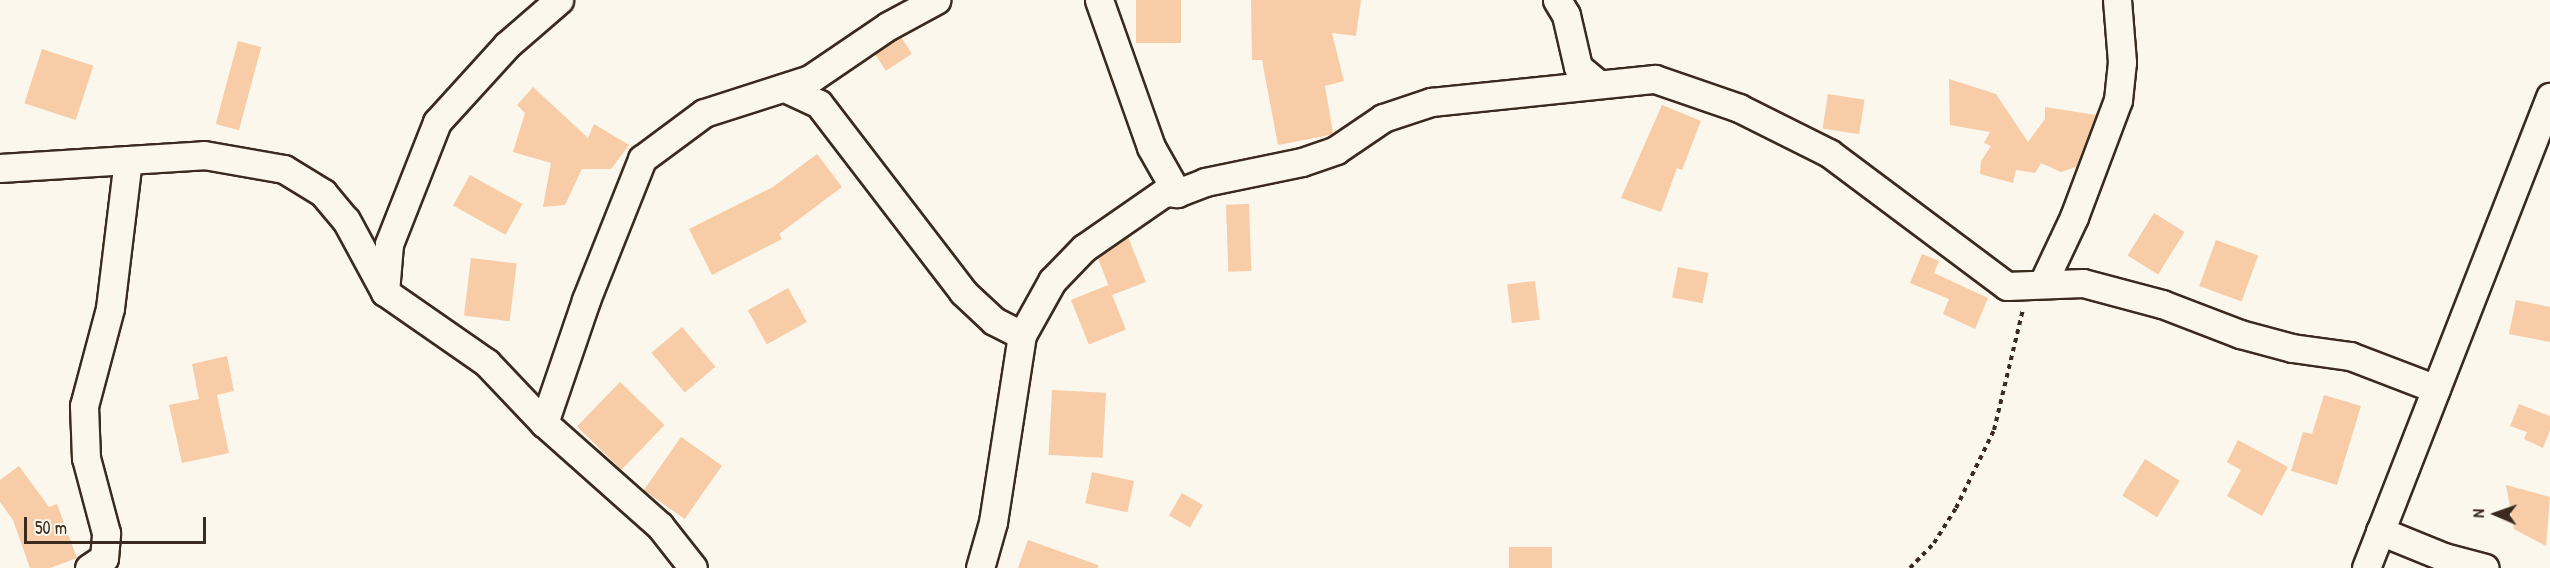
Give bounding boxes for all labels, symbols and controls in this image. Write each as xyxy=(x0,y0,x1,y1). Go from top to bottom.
north arrow xyxy=(2466,484,2526,544)
scale bar xyxy=(27,505,208,543)
text: N xyxy=(2467,509,2489,518)
text: 50 m xyxy=(35,515,67,540)

